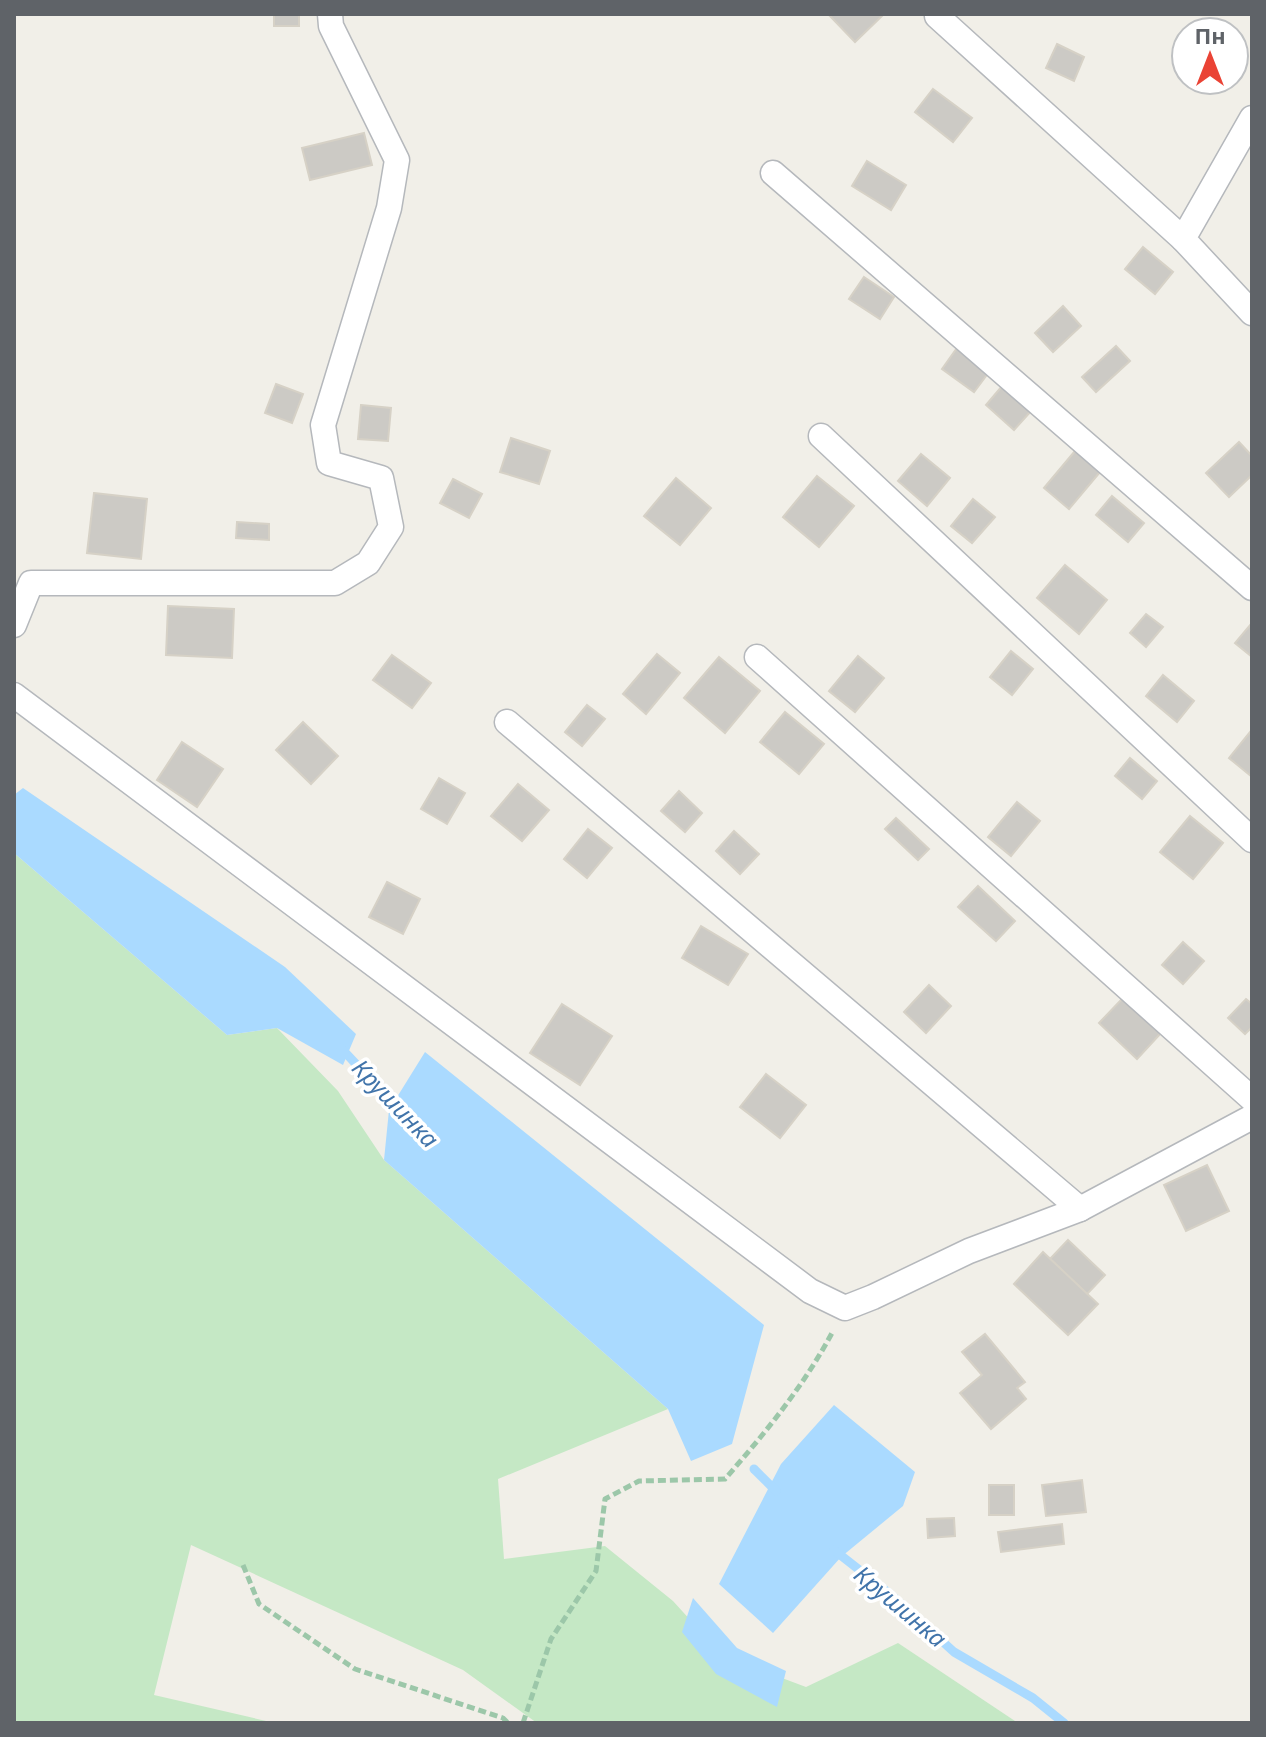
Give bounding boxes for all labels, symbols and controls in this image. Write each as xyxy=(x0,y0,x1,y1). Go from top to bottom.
north arrow xyxy=(1170,16,1250,96)
text: Пн xyxy=(1194,20,1226,50)
water label: Крушинка xyxy=(346,1051,447,1155)
water label: Крушинка xyxy=(848,1557,955,1655)

